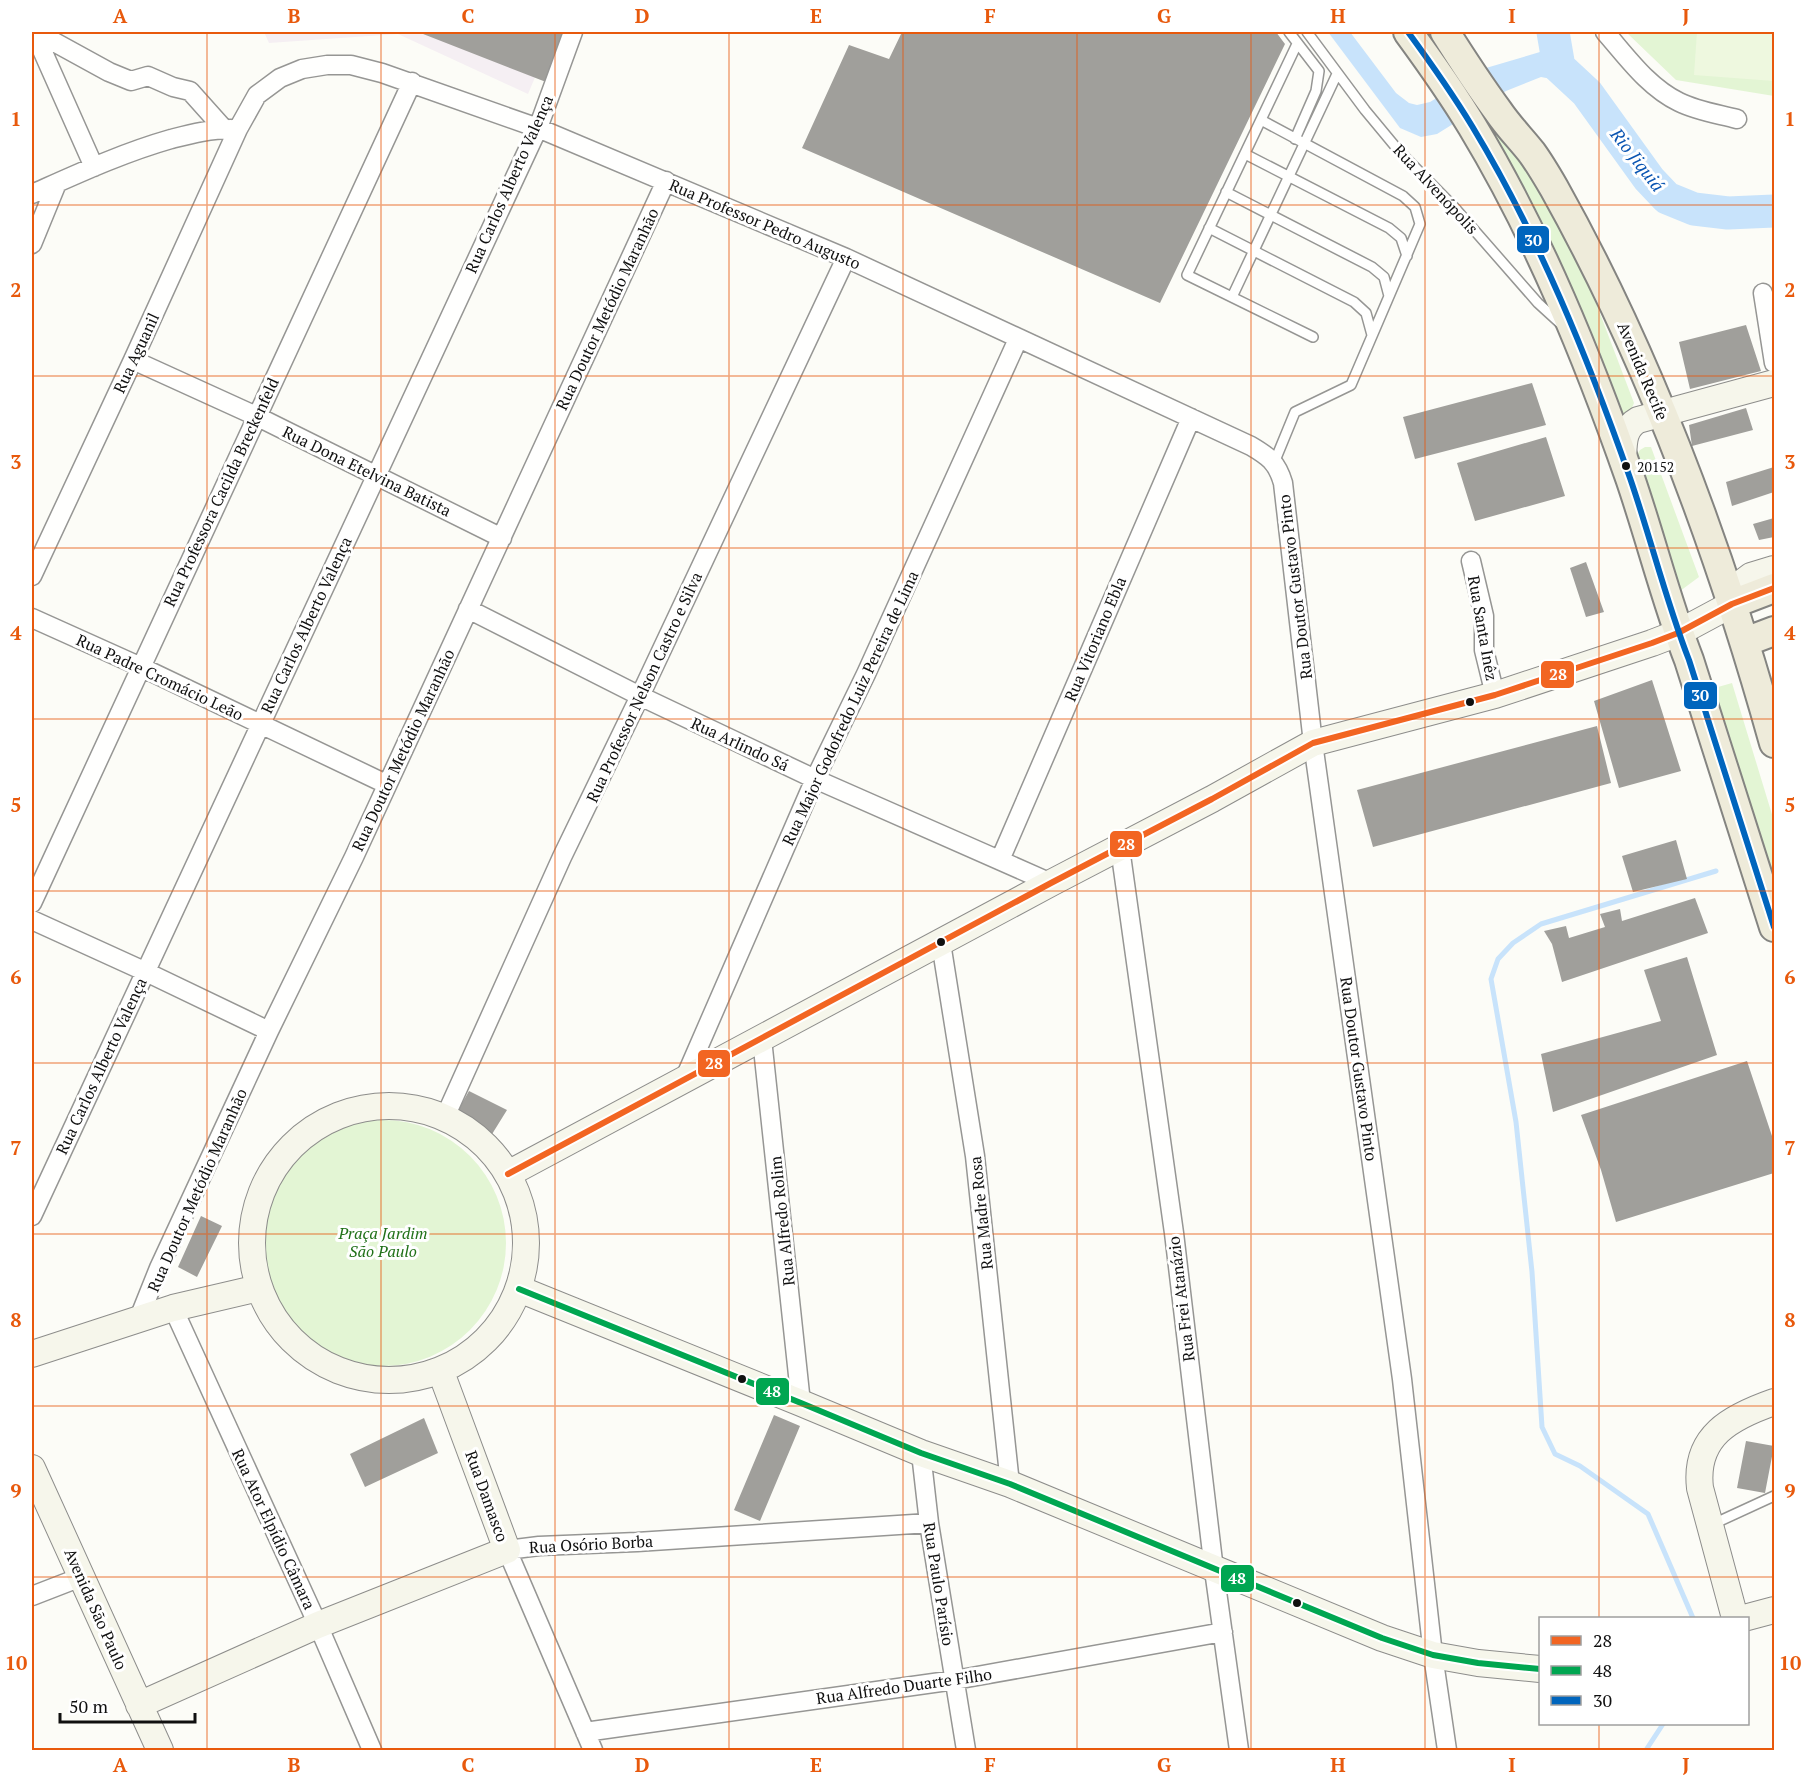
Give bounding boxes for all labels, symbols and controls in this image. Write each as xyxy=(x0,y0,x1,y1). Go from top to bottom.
text: A xyxy=(113,2,128,29)
text: B xyxy=(288,2,301,29)
text: C xyxy=(461,2,475,29)
text: D xyxy=(635,2,649,29)
text: E xyxy=(810,2,822,29)
text: F xyxy=(984,2,996,29)
text: G xyxy=(1157,2,1171,29)
text: H xyxy=(1330,2,1346,29)
text: I xyxy=(1508,2,1516,29)
text: J xyxy=(1682,2,1690,29)
street label: Rua Carlos Alberto Valença xyxy=(460,92,558,276)
text: 1 xyxy=(10,105,22,132)
text: 1 xyxy=(1784,105,1796,132)
water label: Rio Jiquiá xyxy=(1605,122,1670,196)
street label: Rua Alvenópolis xyxy=(1389,139,1483,239)
street label: Rua Professor Pedro Augusto xyxy=(666,174,864,274)
street label: Rua Doutor Metódio Maranhão xyxy=(550,204,664,414)
line badge: 30 xyxy=(1516,225,1550,254)
text: 30 xyxy=(1524,229,1542,251)
text: 2 xyxy=(10,276,22,303)
text: 2 xyxy=(1784,276,1796,303)
street label: Rua Aguanil xyxy=(108,309,164,397)
street label: Avenida Recife xyxy=(1613,319,1673,423)
street label: Rua Professora Cacilda Breckenfeld xyxy=(158,374,284,610)
street label: Rua Dona Etelvina Batista xyxy=(279,421,455,521)
text: 3 xyxy=(10,448,22,475)
text: 3 xyxy=(1784,448,1796,475)
place label: 20152 xyxy=(1637,457,1674,476)
marker: 20152 xyxy=(1620,460,1632,472)
street label: Rua Doutor Gustavo Pinto xyxy=(1273,493,1317,681)
street label: Rua Carlos Alberto Valença xyxy=(255,533,357,717)
street label: Rua Major Godofredo Luiz Pereira de Lima xyxy=(776,567,924,849)
street label: Rua Professor Nelson Castro e Silva xyxy=(581,568,707,806)
street label: Rua Vitoriano Ebla xyxy=(1059,573,1131,705)
street label: Rua Santa Inêz xyxy=(1463,574,1503,682)
text: 4 xyxy=(10,619,22,646)
text: 4 xyxy=(1784,619,1796,646)
street label: Rua Padre Cromácio Leão xyxy=(73,629,247,725)
street label: Rua Doutor Metódio Maranhão xyxy=(346,645,460,855)
line badge: 28 xyxy=(1540,660,1575,689)
text: 28 xyxy=(1549,663,1567,685)
line badge: 30 xyxy=(1683,681,1718,710)
text: 30 xyxy=(1691,684,1709,706)
unlabelled marker xyxy=(1464,696,1476,708)
street label: Rua Arlindo Sá xyxy=(688,712,792,776)
text: 5 xyxy=(10,791,22,818)
text: 5 xyxy=(1784,791,1796,818)
line badge: 28 xyxy=(1109,830,1143,858)
text: 28 xyxy=(1117,833,1135,855)
unlabelled marker xyxy=(935,936,947,948)
text: 6 xyxy=(10,963,22,990)
text: 6 xyxy=(1784,963,1796,990)
street label: Rua Carlos Alberto Valença xyxy=(50,974,152,1158)
street label: Rua Doutor Gustavo Pinto xyxy=(1335,975,1383,1163)
line badge: 28 xyxy=(697,1049,731,1078)
text: 28 xyxy=(705,1052,723,1074)
street label: Rua Doutor Metódio Maranhão xyxy=(142,1085,252,1295)
text: 7 xyxy=(10,1134,22,1161)
text: 7 xyxy=(1784,1134,1796,1161)
street label: Rua Alfredo Rolim xyxy=(764,1155,800,1287)
street label: Rua Madre Rosa xyxy=(964,1155,998,1271)
park label: Praça Jardim São Paulo xyxy=(337,1222,428,1262)
street label: Rua Frei Atanázio xyxy=(1162,1235,1200,1363)
text: 8 xyxy=(10,1306,22,1333)
text: 8 xyxy=(1784,1306,1796,1333)
unlabelled marker xyxy=(736,1373,748,1385)
line badge: 48 xyxy=(755,1377,790,1406)
text: 48 xyxy=(763,1380,781,1402)
street label: Rua Ator Elpídio Câmara xyxy=(227,1445,321,1613)
street label: Rua Damasco xyxy=(460,1447,514,1545)
text: 9 xyxy=(10,1477,22,1504)
text: 9 xyxy=(1784,1477,1796,1504)
street label: Rua Paulo Parísio xyxy=(918,1521,960,1648)
street label: Rua Osório Borba xyxy=(528,1530,654,1558)
street label: Avenida São Paulo xyxy=(59,1545,133,1673)
line badge: 48 xyxy=(1220,1564,1255,1593)
text: 48 xyxy=(1228,1567,1246,1589)
unlabelled marker xyxy=(1291,1597,1303,1609)
legend xyxy=(1539,1617,1749,1725)
text: 28 xyxy=(1593,1628,1612,1652)
text: 10 xyxy=(5,1649,27,1676)
text: 10 xyxy=(1779,1649,1801,1676)
text: 48 xyxy=(1593,1658,1612,1682)
street label: Rua Alfredo Duarte Filho xyxy=(815,1663,993,1709)
scale bar xyxy=(60,1686,195,1724)
text: 30 xyxy=(1593,1688,1612,1712)
text: 50 m xyxy=(69,1694,109,1718)
text: A xyxy=(113,1751,128,1778)
text: B xyxy=(288,1751,301,1778)
text: C xyxy=(461,1751,475,1778)
text: D xyxy=(635,1751,649,1778)
text: E xyxy=(810,1751,822,1778)
text: F xyxy=(984,1751,996,1778)
text: G xyxy=(1157,1751,1171,1778)
text: H xyxy=(1330,1751,1346,1778)
text: I xyxy=(1508,1751,1516,1778)
text: J xyxy=(1682,1751,1690,1778)

